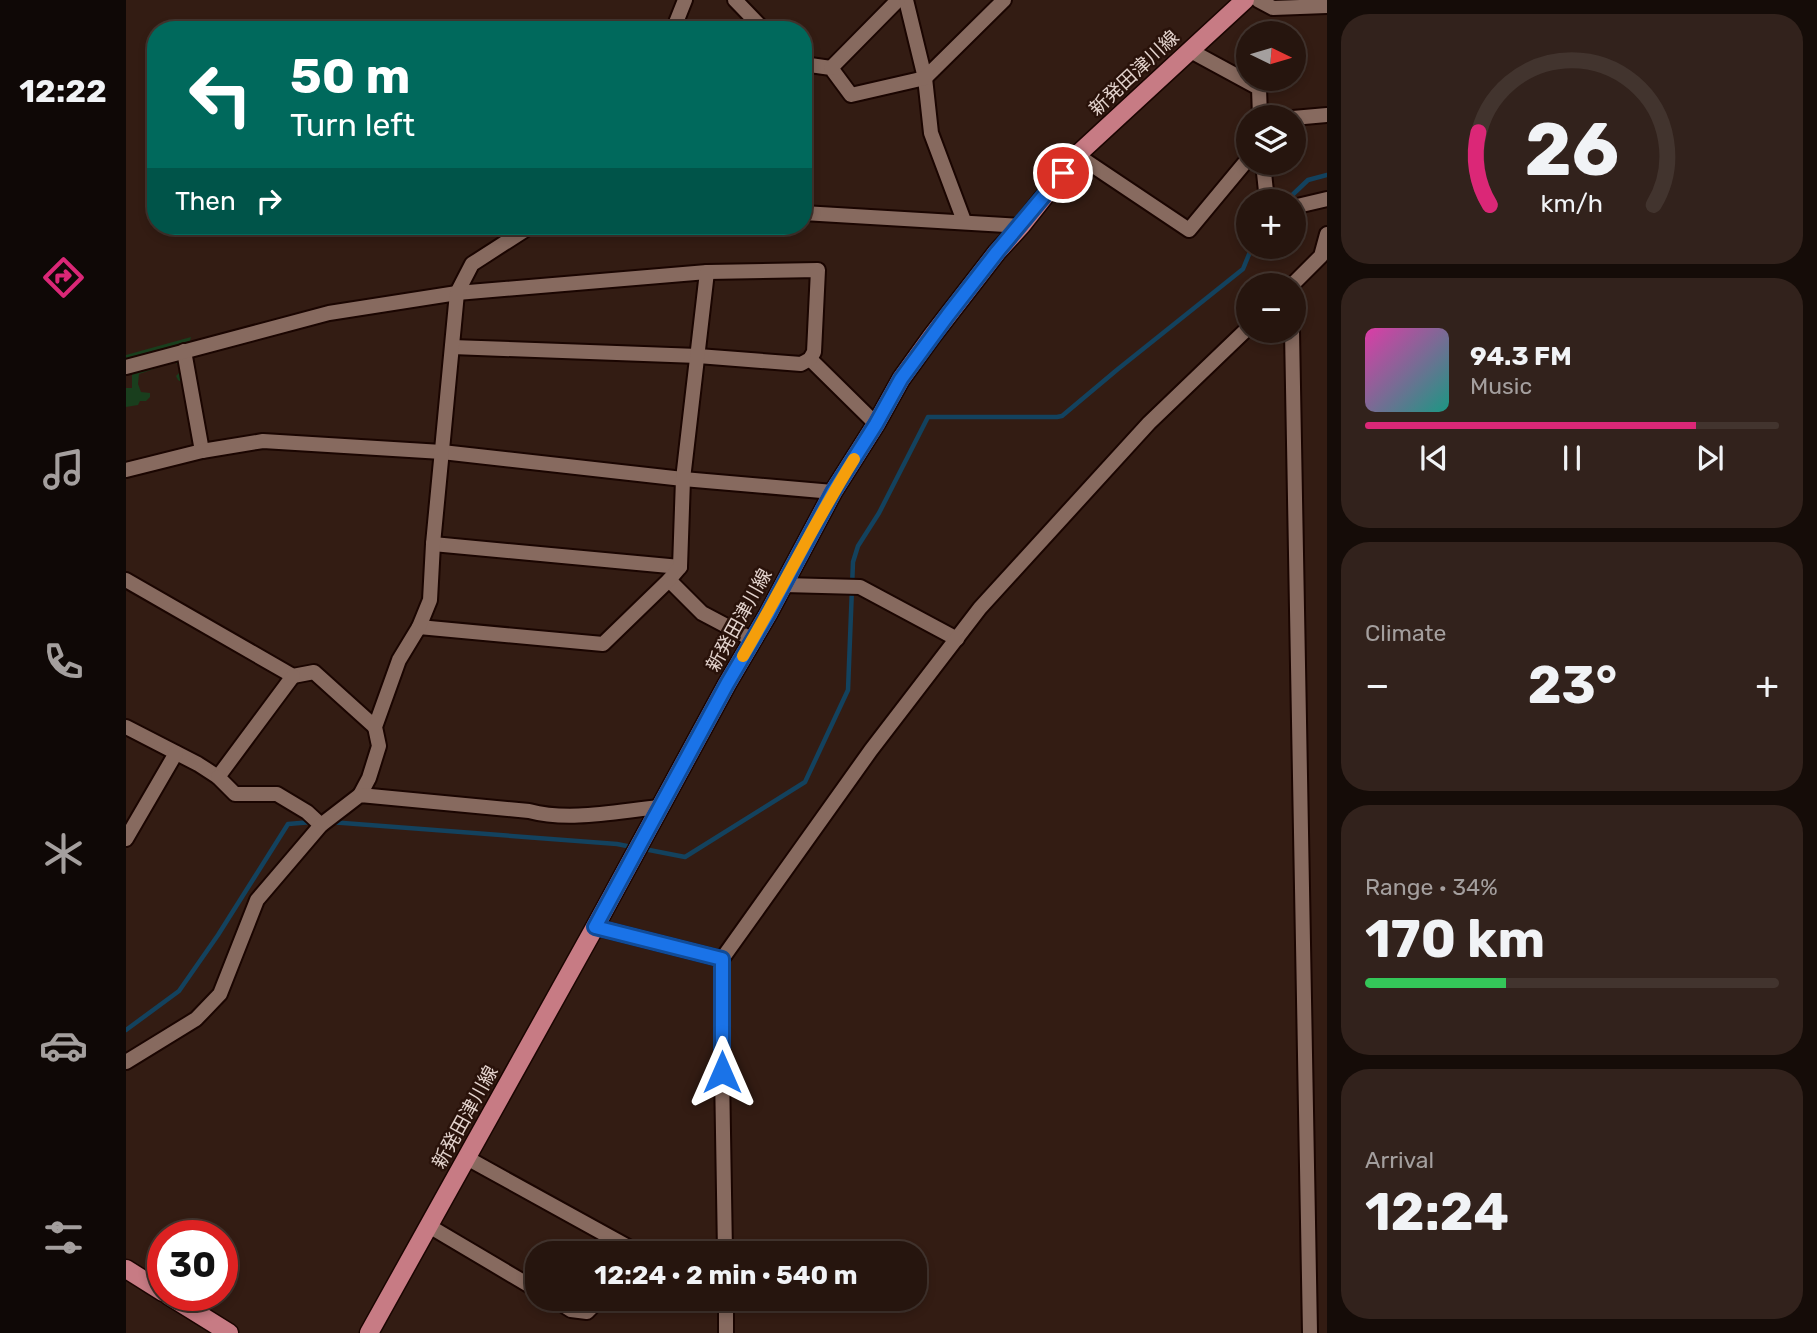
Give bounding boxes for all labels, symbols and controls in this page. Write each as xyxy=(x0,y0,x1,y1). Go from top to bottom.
north arrow xyxy=(1236,21,1306,91)
map controls xyxy=(1236,21,1306,343)
street label: 新発田津川線 xyxy=(1084,26,1184,120)
text: 50 m xyxy=(290,47,410,105)
icon: left xyxy=(175,49,266,140)
text: 12:22 xyxy=(19,72,107,110)
button: layers xyxy=(1236,105,1306,175)
text: Turn left xyxy=(290,106,415,144)
text: 26 xyxy=(1525,107,1619,193)
pin xyxy=(1033,143,1093,203)
icon: arrive xyxy=(1044,154,1082,192)
icon: right xyxy=(250,182,288,220)
text: Then xyxy=(175,186,236,217)
button: + xyxy=(1236,189,1306,259)
text: km/h xyxy=(1541,189,1603,218)
icon: directions xyxy=(39,253,88,302)
button: − xyxy=(1236,273,1306,343)
text: 94.3 FM xyxy=(1470,341,1572,372)
text: Music xyxy=(1470,372,1532,400)
icon: previous xyxy=(1415,439,1453,477)
icon: pause xyxy=(1553,439,1591,477)
icon: next xyxy=(1691,439,1729,477)
icon: music xyxy=(39,445,88,494)
street label: 新発田津川線 xyxy=(701,565,777,675)
text: Climate xyxy=(1365,619,1446,647)
icon: phone xyxy=(39,637,88,686)
text: 23° xyxy=(1528,654,1617,716)
text: − xyxy=(1365,662,1390,708)
text: + xyxy=(1755,662,1779,708)
icon: climate xyxy=(39,829,88,878)
text: Range · 34% xyxy=(1365,873,1498,901)
text: 170 km xyxy=(1365,908,1545,970)
icon: car xyxy=(39,1021,88,1070)
position arrow xyxy=(685,1035,759,1109)
street label: 新発田津川線 xyxy=(427,1062,503,1172)
text: Arrival xyxy=(1365,1146,1434,1174)
text: 12:24 xyxy=(1365,1181,1509,1243)
icon: filters xyxy=(39,1213,88,1262)
speed limit sign: 30 xyxy=(147,1220,238,1311)
text: 12:24 · 2 min · 540 m xyxy=(594,1260,858,1291)

